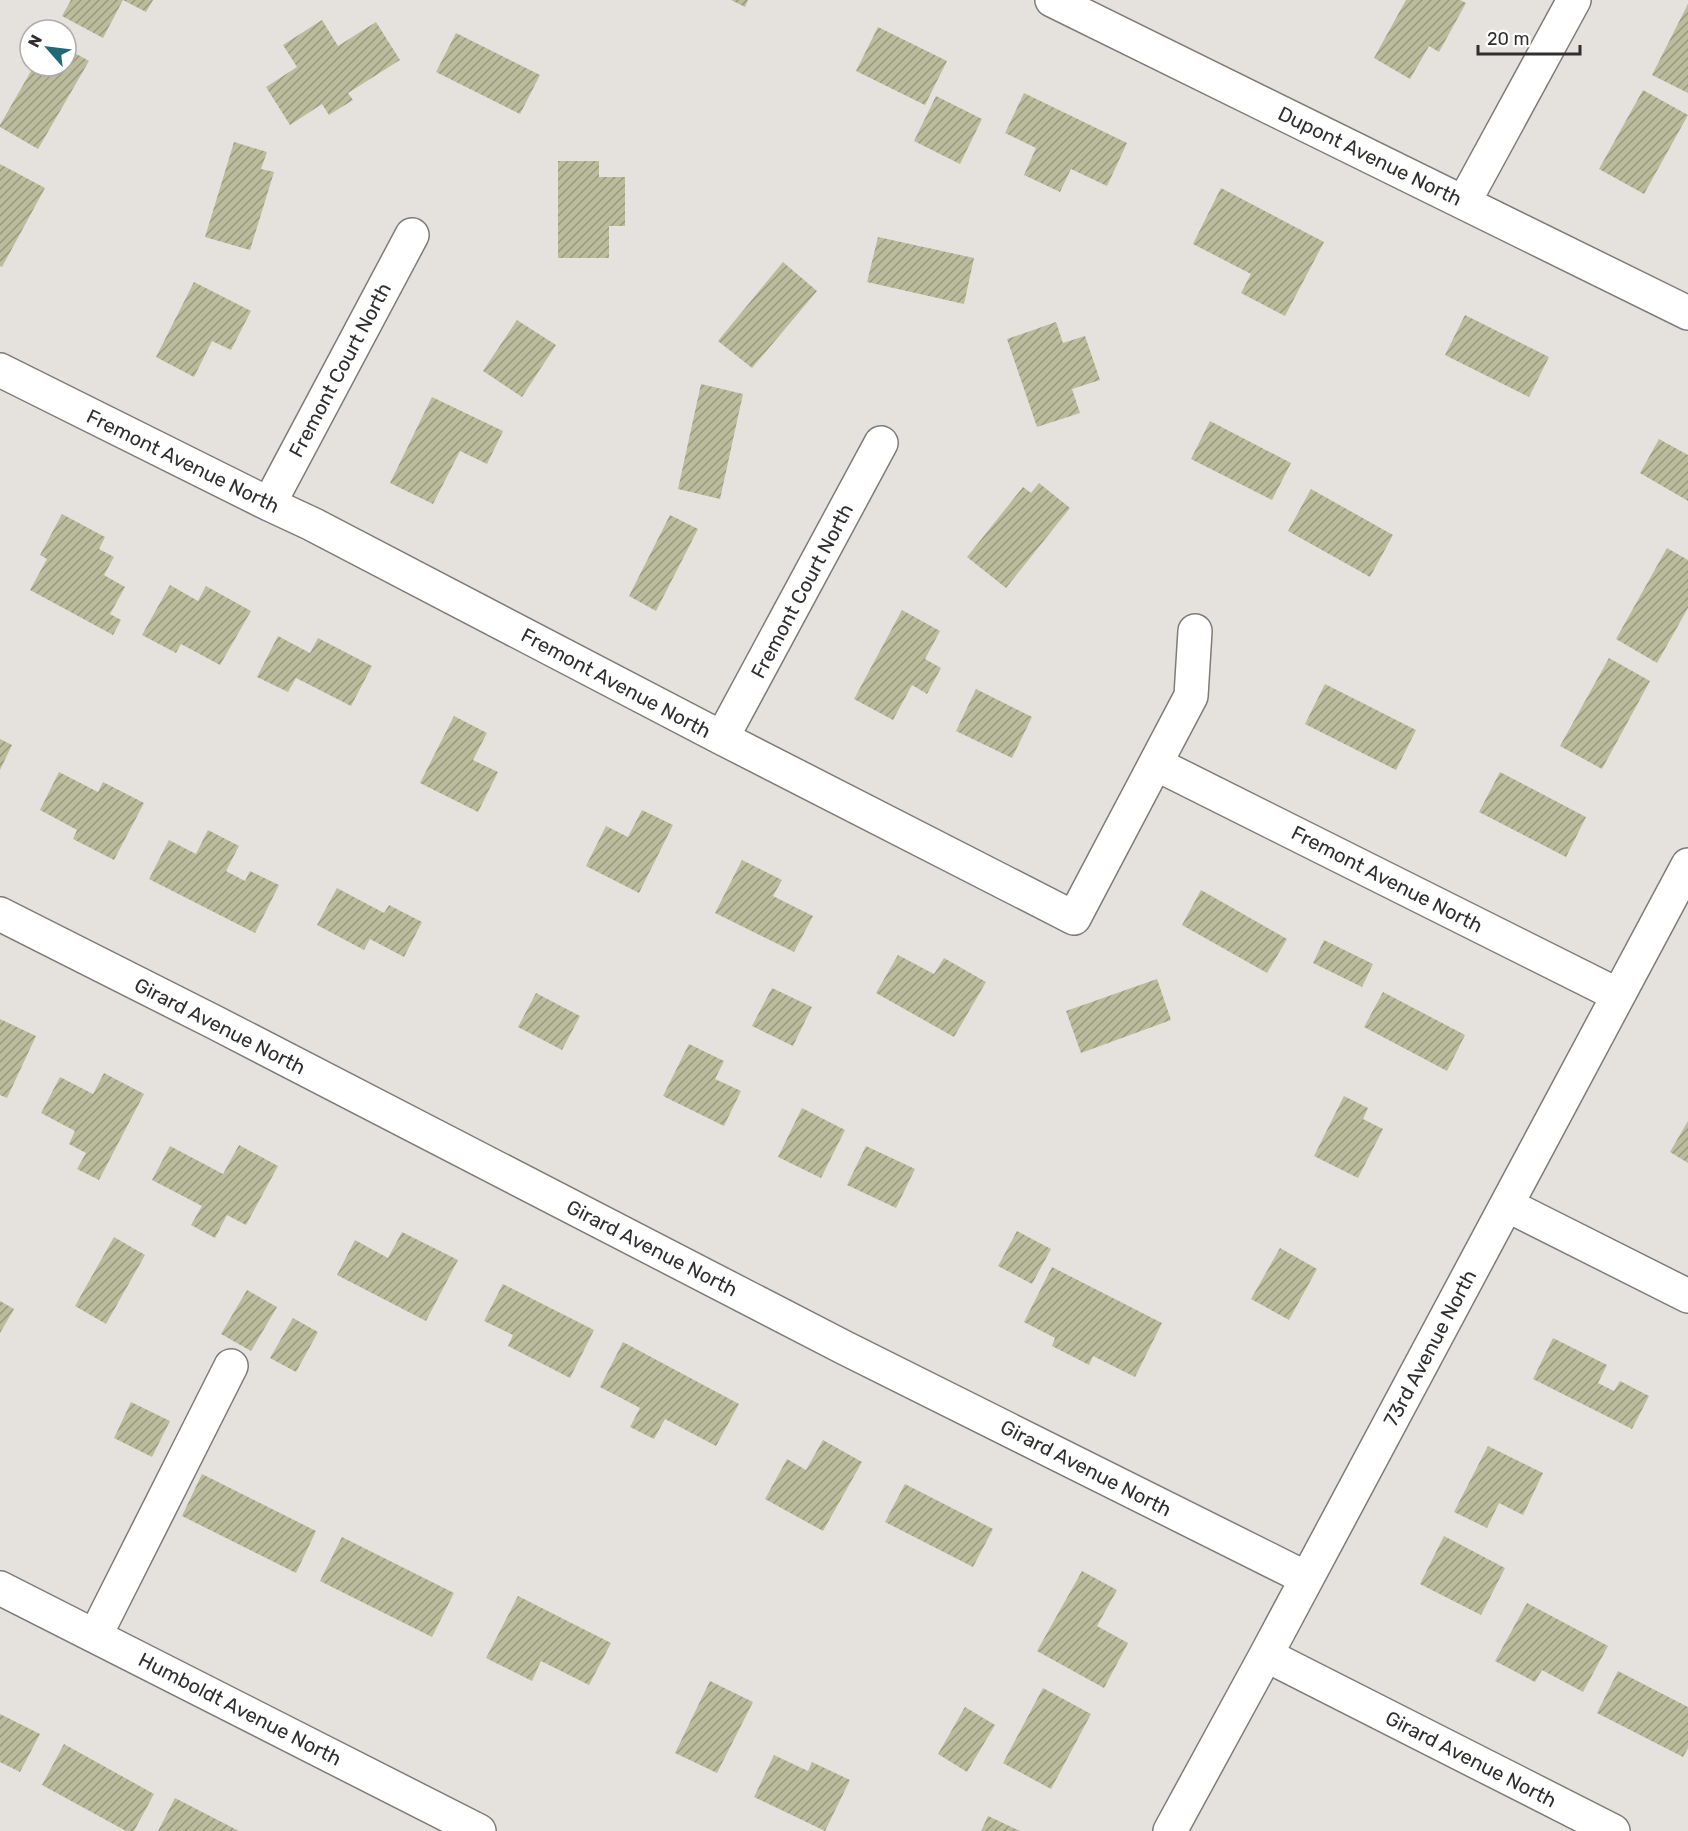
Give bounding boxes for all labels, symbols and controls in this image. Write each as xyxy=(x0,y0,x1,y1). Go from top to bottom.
north arrow xyxy=(18,18,78,78)
scale bar xyxy=(1478,18,1580,56)
text: 20 m xyxy=(1487,28,1529,50)
text: N xyxy=(24,32,46,51)
street label: Dupont Avenue North xyxy=(1274,101,1466,211)
street label: Fremont Court North xyxy=(284,279,396,461)
street label: Fremont Avenue North xyxy=(83,404,283,518)
street label: Fremont Court North xyxy=(746,500,858,682)
street label: Fremont Avenue North xyxy=(517,623,715,743)
street label: Fremont Avenue North xyxy=(1287,820,1487,938)
street label: Girard Avenue North xyxy=(131,973,309,1079)
street label: Girard Avenue North xyxy=(563,1195,741,1301)
street label: 73rd Avenue North xyxy=(1379,1266,1481,1430)
street label: Girard Avenue North xyxy=(997,1415,1175,1521)
street label: Humboldt Avenue North xyxy=(135,1647,345,1771)
street label: Girard Avenue North xyxy=(1382,1706,1560,1812)

